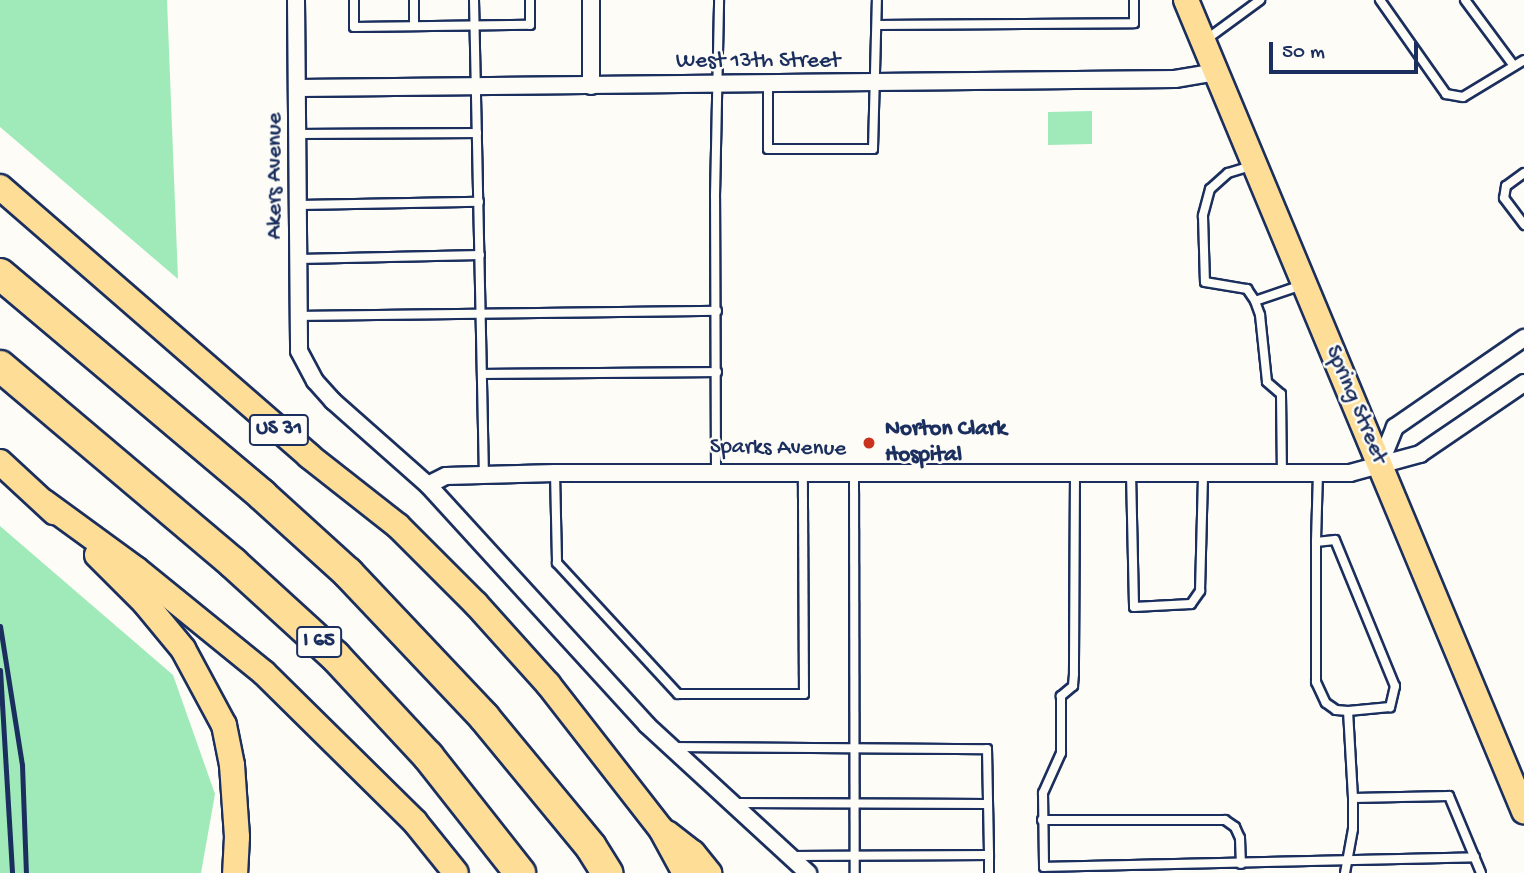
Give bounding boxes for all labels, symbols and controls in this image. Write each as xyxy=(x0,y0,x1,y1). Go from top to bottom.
scale bar xyxy=(1272,28,1421,72)
text: 50 m xyxy=(1282,41,1325,66)
street label: West 13th Street xyxy=(676,48,840,76)
street label: Akers Avenue xyxy=(262,113,290,239)
street label: Spring Street xyxy=(1318,342,1392,468)
road number: US 31 xyxy=(247,412,310,448)
place label: Norton Clark Hospital xyxy=(885,416,1006,470)
marker: Norton Clark Hospital xyxy=(859,433,879,453)
street label: Sparks Avenue xyxy=(710,434,846,464)
road number: I 65 xyxy=(294,624,344,660)

